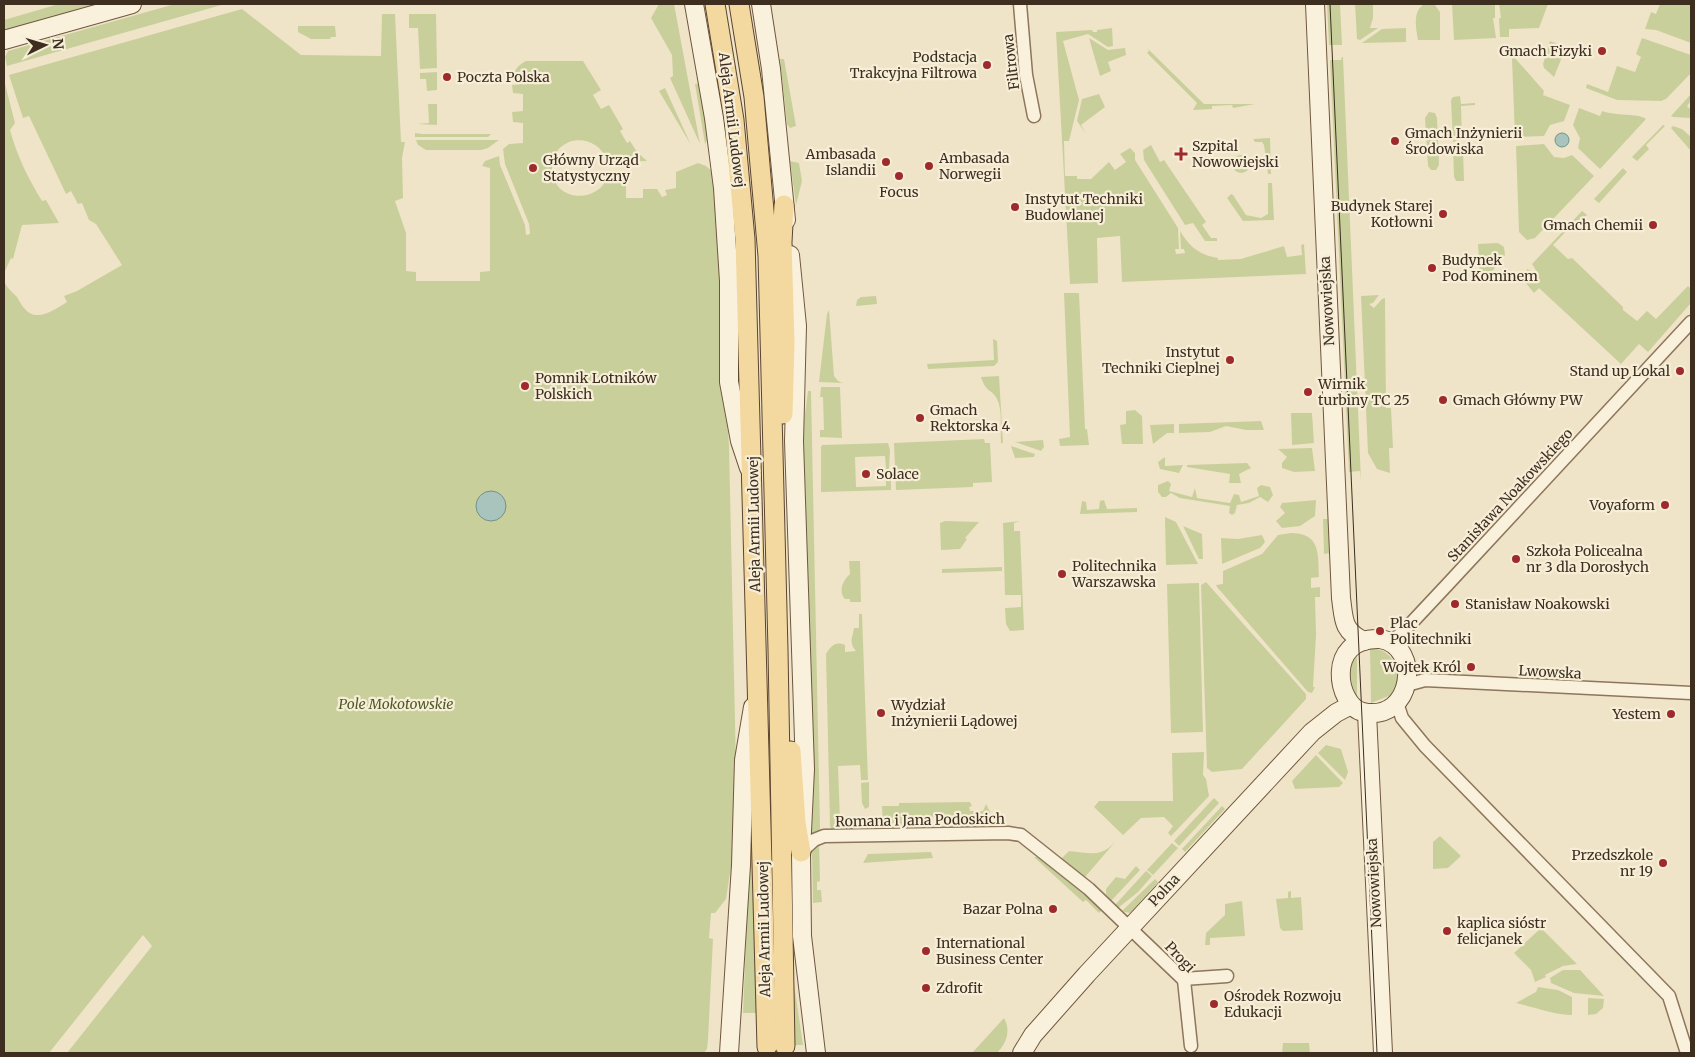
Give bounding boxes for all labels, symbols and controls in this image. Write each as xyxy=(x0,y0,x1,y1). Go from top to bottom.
north arrow xyxy=(20,20,70,70)
street label: Filtrowa xyxy=(999,33,1023,91)
text: N xyxy=(49,38,67,50)
place label: Gmach Fizyki xyxy=(1499,42,1592,60)
marker: Gmach Fizyki xyxy=(1596,45,1608,57)
place label: Podstacja Trakcyjna Filtrowa xyxy=(850,48,977,82)
street label: Aleja Armii Ludowej xyxy=(715,50,749,189)
marker: Podstacja Trakcyjna Filtrowa xyxy=(981,59,993,71)
place label: Poczta Polska xyxy=(457,68,550,86)
marker: Poczta Polska xyxy=(441,71,453,83)
place label: Gmach Inżynierii Środowiska xyxy=(1405,124,1523,158)
marker: Gmach Inżynierii Środowiska xyxy=(1389,135,1401,147)
place label: Szpital Nowowiejski xyxy=(1192,137,1279,171)
place label: Ambasada Islandii xyxy=(805,145,876,179)
marker: Szpital Nowowiejski xyxy=(1174,147,1188,161)
place label: Ambasada Norwegii xyxy=(938,149,1010,183)
place label: Główny Urząd Statystyczny xyxy=(543,151,639,185)
marker: Ambasada Islandii xyxy=(880,156,892,168)
marker: Ambasada Norwegii xyxy=(923,160,935,172)
marker: Główny Urząd Statystyczny xyxy=(527,162,539,174)
marker: Focus xyxy=(893,170,905,182)
place label: Focus xyxy=(879,183,919,201)
place label: Instytut Techniki Budowlanej xyxy=(1025,190,1143,224)
place label: Budynek Starej Kotłowni xyxy=(1331,197,1433,231)
marker: Instytut Techniki Budowlanej xyxy=(1009,201,1021,213)
marker: Budynek Starej Kotłowni xyxy=(1437,208,1449,220)
place label: Gmach Chemii xyxy=(1544,216,1643,234)
marker: Gmach Chemii xyxy=(1647,219,1659,231)
place label: Budynek Pod Kominem xyxy=(1442,251,1538,285)
street label: Nowowiejska xyxy=(1316,255,1338,346)
marker: Budynek Pod Kominem xyxy=(1426,262,1438,274)
place label: Instytut Techniki Cieplnej xyxy=(1102,343,1221,377)
marker: Instytut Techniki Cieplnej xyxy=(1224,354,1236,366)
place label: Stand up Lokal xyxy=(1569,362,1671,380)
marker: Stand up Lokal xyxy=(1674,365,1686,377)
place label: Pomnik Lotników Polskich xyxy=(535,369,657,403)
place label: Wirnik turbiny TC 25 xyxy=(1317,375,1410,409)
marker: Pomnik Lotników Polskich xyxy=(519,380,531,392)
marker: Wirnik turbiny TC 25 xyxy=(1302,386,1314,398)
place label: Gmach Główny PW xyxy=(1453,391,1584,409)
marker: Gmach Główny PW xyxy=(1437,394,1449,406)
place label: Gmach Rektorska 4 xyxy=(930,401,1011,435)
marker: Gmach Rektorska 4 xyxy=(914,412,926,424)
street label: Stanisława Noakowskiego xyxy=(1443,424,1577,566)
street label: Aleja Armii Ludowej xyxy=(744,456,764,593)
place label: Solace xyxy=(876,465,919,483)
marker: Solace xyxy=(860,468,872,480)
place label: Voyaform xyxy=(1589,496,1655,514)
marker: Voyaform xyxy=(1659,499,1671,511)
place label: Szkoła Policealna nr 3 dla Dorosłych xyxy=(1526,542,1649,576)
marker: Szkoła Policealna nr 3 dla Dorosłych xyxy=(1510,553,1522,565)
place label: Politechnika Warszawska xyxy=(1071,557,1157,591)
marker: Politechnika Warszawska xyxy=(1056,568,1068,580)
place label: Stanisław Noakowski xyxy=(1465,595,1610,613)
marker: Stanisław Noakowski xyxy=(1449,598,1461,610)
place label: Plac Politechniki xyxy=(1390,614,1472,648)
marker: Plac Politechniki xyxy=(1374,625,1386,637)
place label: Wojtek Król xyxy=(1382,658,1462,676)
marker: Wojtek Król xyxy=(1465,661,1477,673)
street label: Lwowska xyxy=(1518,661,1582,683)
park label: Pole Mokotowskie xyxy=(339,695,453,713)
place label: Wydział Inżynierii Lądowej xyxy=(890,696,1018,730)
place label: Yestem xyxy=(1611,705,1661,723)
marker: Wydział Inżynierii Lądowej xyxy=(875,707,887,719)
marker: Yestem xyxy=(1665,708,1677,720)
street label: Romana i Jana Podoskich xyxy=(835,810,1005,830)
street label: Nowowiejska xyxy=(1363,837,1385,928)
place label: Przedszkole nr 19 xyxy=(1572,846,1653,880)
marker: Przedszkole nr 19 xyxy=(1657,857,1669,869)
street label: Aleja Armii Ludowej xyxy=(754,861,774,998)
street label: Polna xyxy=(1144,870,1184,910)
place label: Bazar Polna xyxy=(963,900,1043,918)
marker: Bazar Polna xyxy=(1047,903,1059,915)
place label: kaplica sióstr felicjanek xyxy=(1457,914,1546,948)
marker: kaplica sióstr felicjanek xyxy=(1441,925,1453,937)
place label: International Business Center xyxy=(936,934,1043,968)
street label: Progi xyxy=(1161,938,1199,977)
marker: International Business Center xyxy=(920,945,932,957)
place label: Zdrofit xyxy=(936,979,983,997)
marker: Zdrofit xyxy=(920,982,932,994)
place label: Ośrodek Rozwoju Edukacji xyxy=(1224,987,1342,1021)
marker: Ośrodek Rozwoju Edukacji xyxy=(1208,998,1220,1010)

